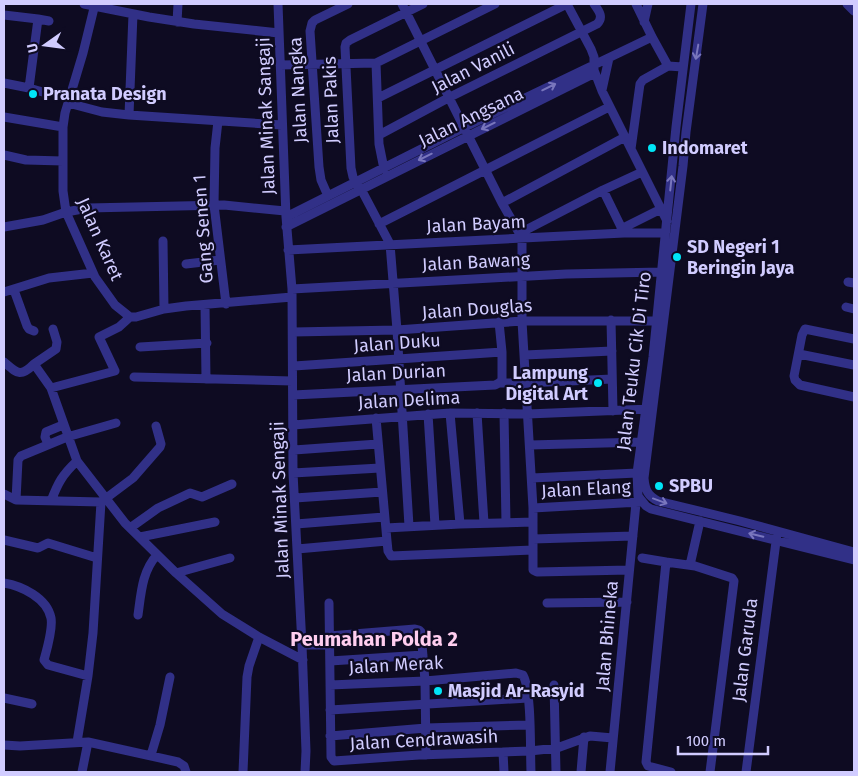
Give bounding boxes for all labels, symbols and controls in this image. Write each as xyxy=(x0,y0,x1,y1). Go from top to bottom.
north arrow xyxy=(20,20,70,70)
street label: Jalan Nangka xyxy=(284,36,312,144)
street label: Jalan Minak Sangaji xyxy=(252,37,280,195)
street label: Jalan Vanili xyxy=(428,38,518,98)
text: U xyxy=(24,42,42,55)
one-way arrow xyxy=(691,44,701,60)
street label: Jalan Pakis xyxy=(318,56,344,144)
street label: Jalan Angsana xyxy=(415,82,527,152)
one-way arrow xyxy=(541,82,556,91)
place label: Pranata Design xyxy=(43,83,167,105)
marker: Pranata Design xyxy=(27,88,39,100)
one-way arrow xyxy=(481,121,496,131)
place label: Indomaret xyxy=(662,137,749,159)
marker: Indomaret xyxy=(646,142,658,154)
one-way arrow xyxy=(418,153,433,162)
street label: Gang Senen 1 xyxy=(188,174,218,284)
one-way arrow xyxy=(666,175,676,191)
street label: Jalan Karet xyxy=(72,194,128,284)
street label: Jalan Bayam xyxy=(426,210,526,238)
place label: SD Negeri 1 Beringin Jaya xyxy=(687,236,795,279)
street label: Jalan Bawang xyxy=(421,248,531,276)
marker: SD Negeri 1 Beringin Jaya xyxy=(671,251,683,263)
street label: Jalan Teuku Cik Di Tiro xyxy=(612,270,656,452)
street label: Jalan Douglas xyxy=(421,294,533,324)
street label: Jalan Duku xyxy=(353,329,441,357)
street label: Jalan Durian xyxy=(346,359,446,387)
place label: Lampung Digital Art xyxy=(505,362,589,405)
marker: Lampung Digital Art xyxy=(592,377,604,389)
street label: Jalan Delima xyxy=(357,386,461,414)
street label: Jalan Minak Sengaji xyxy=(266,421,294,579)
place label: SPBU xyxy=(669,475,713,497)
street label: Jalan Elang xyxy=(541,476,632,502)
marker: SPBU xyxy=(653,480,665,492)
one-way arrow xyxy=(652,497,667,506)
one-way arrow xyxy=(749,530,765,539)
street label: Jalan Bhineka xyxy=(591,580,623,692)
street label: Jalan Garuda xyxy=(728,597,762,703)
district label: Peumahan Polda 2 xyxy=(290,627,458,651)
street label: Jalan Merak xyxy=(348,652,445,678)
place label: Masjid Ar-Rasyid xyxy=(448,680,585,702)
marker: Masjid Ar-Rasyid xyxy=(432,685,444,697)
scale bar xyxy=(678,724,768,756)
street label: Jalan Cendrawasih xyxy=(349,725,499,755)
text: 100 m xyxy=(686,732,726,750)

